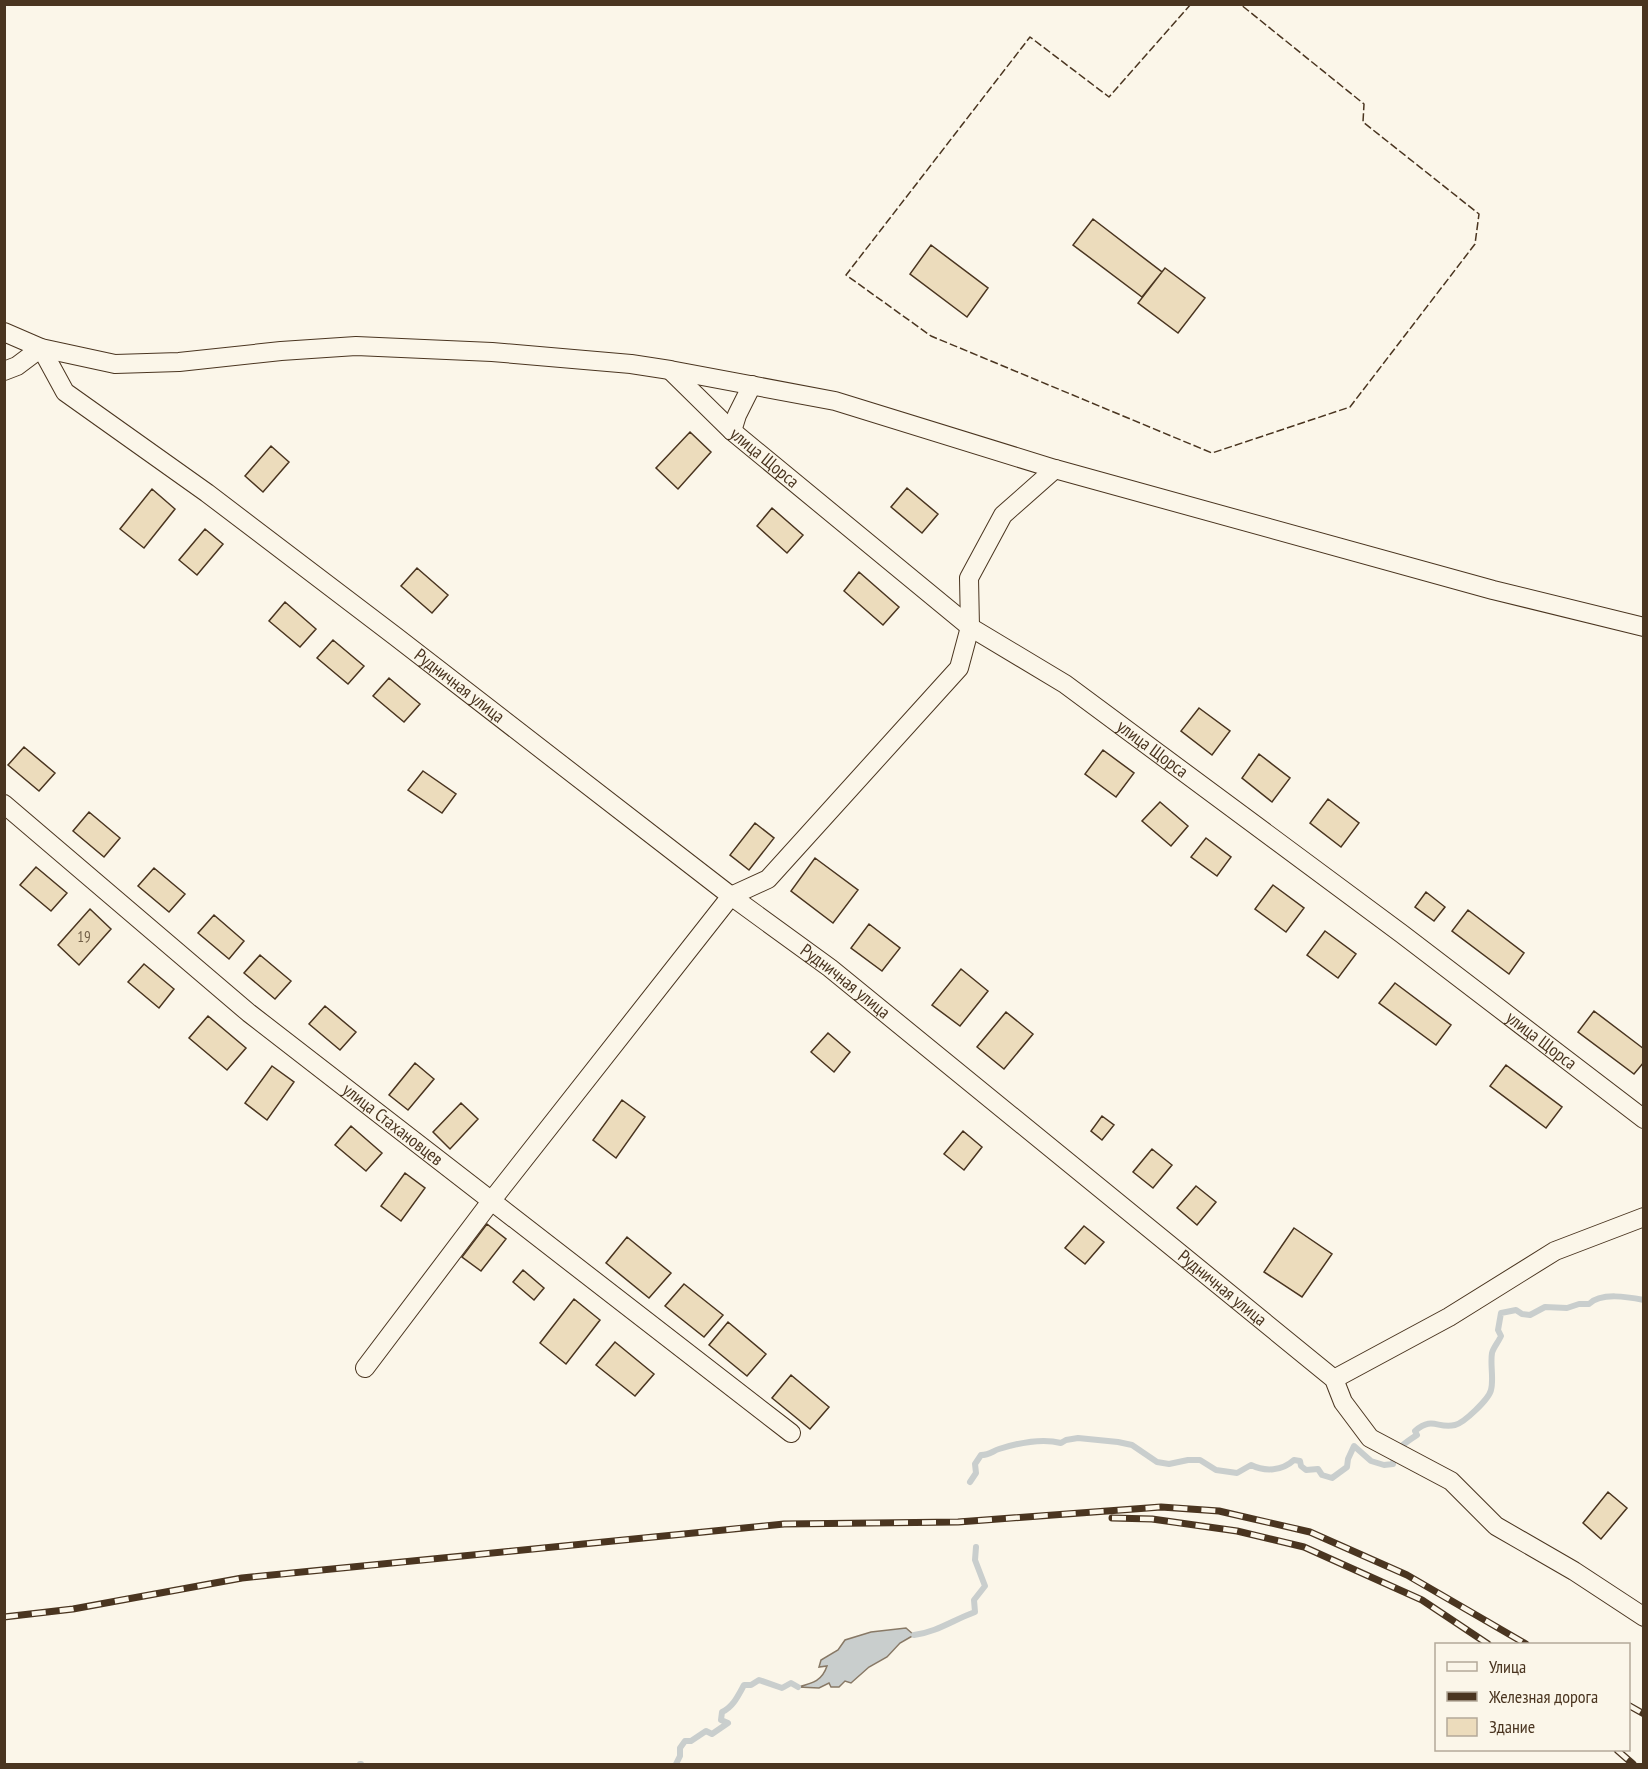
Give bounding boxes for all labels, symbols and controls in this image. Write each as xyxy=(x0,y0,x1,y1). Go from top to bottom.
street label: улица Щорса xyxy=(725,422,804,493)
street label: Рудничная улица xyxy=(410,643,510,728)
street label: улица Щорса xyxy=(1113,715,1193,782)
house number: 19 xyxy=(77,927,91,946)
street label: Рудничная улица xyxy=(796,938,895,1023)
street label: улица Щорса xyxy=(1502,1006,1582,1074)
street label: улица Стахановцев xyxy=(338,1078,448,1170)
street label: Рудничная улица xyxy=(1173,1244,1272,1331)
legend xyxy=(1435,1643,1630,1751)
text: Улица xyxy=(1489,1655,1526,1678)
text: Железная дорога xyxy=(1488,1685,1598,1708)
text: Здание xyxy=(1489,1715,1535,1738)

